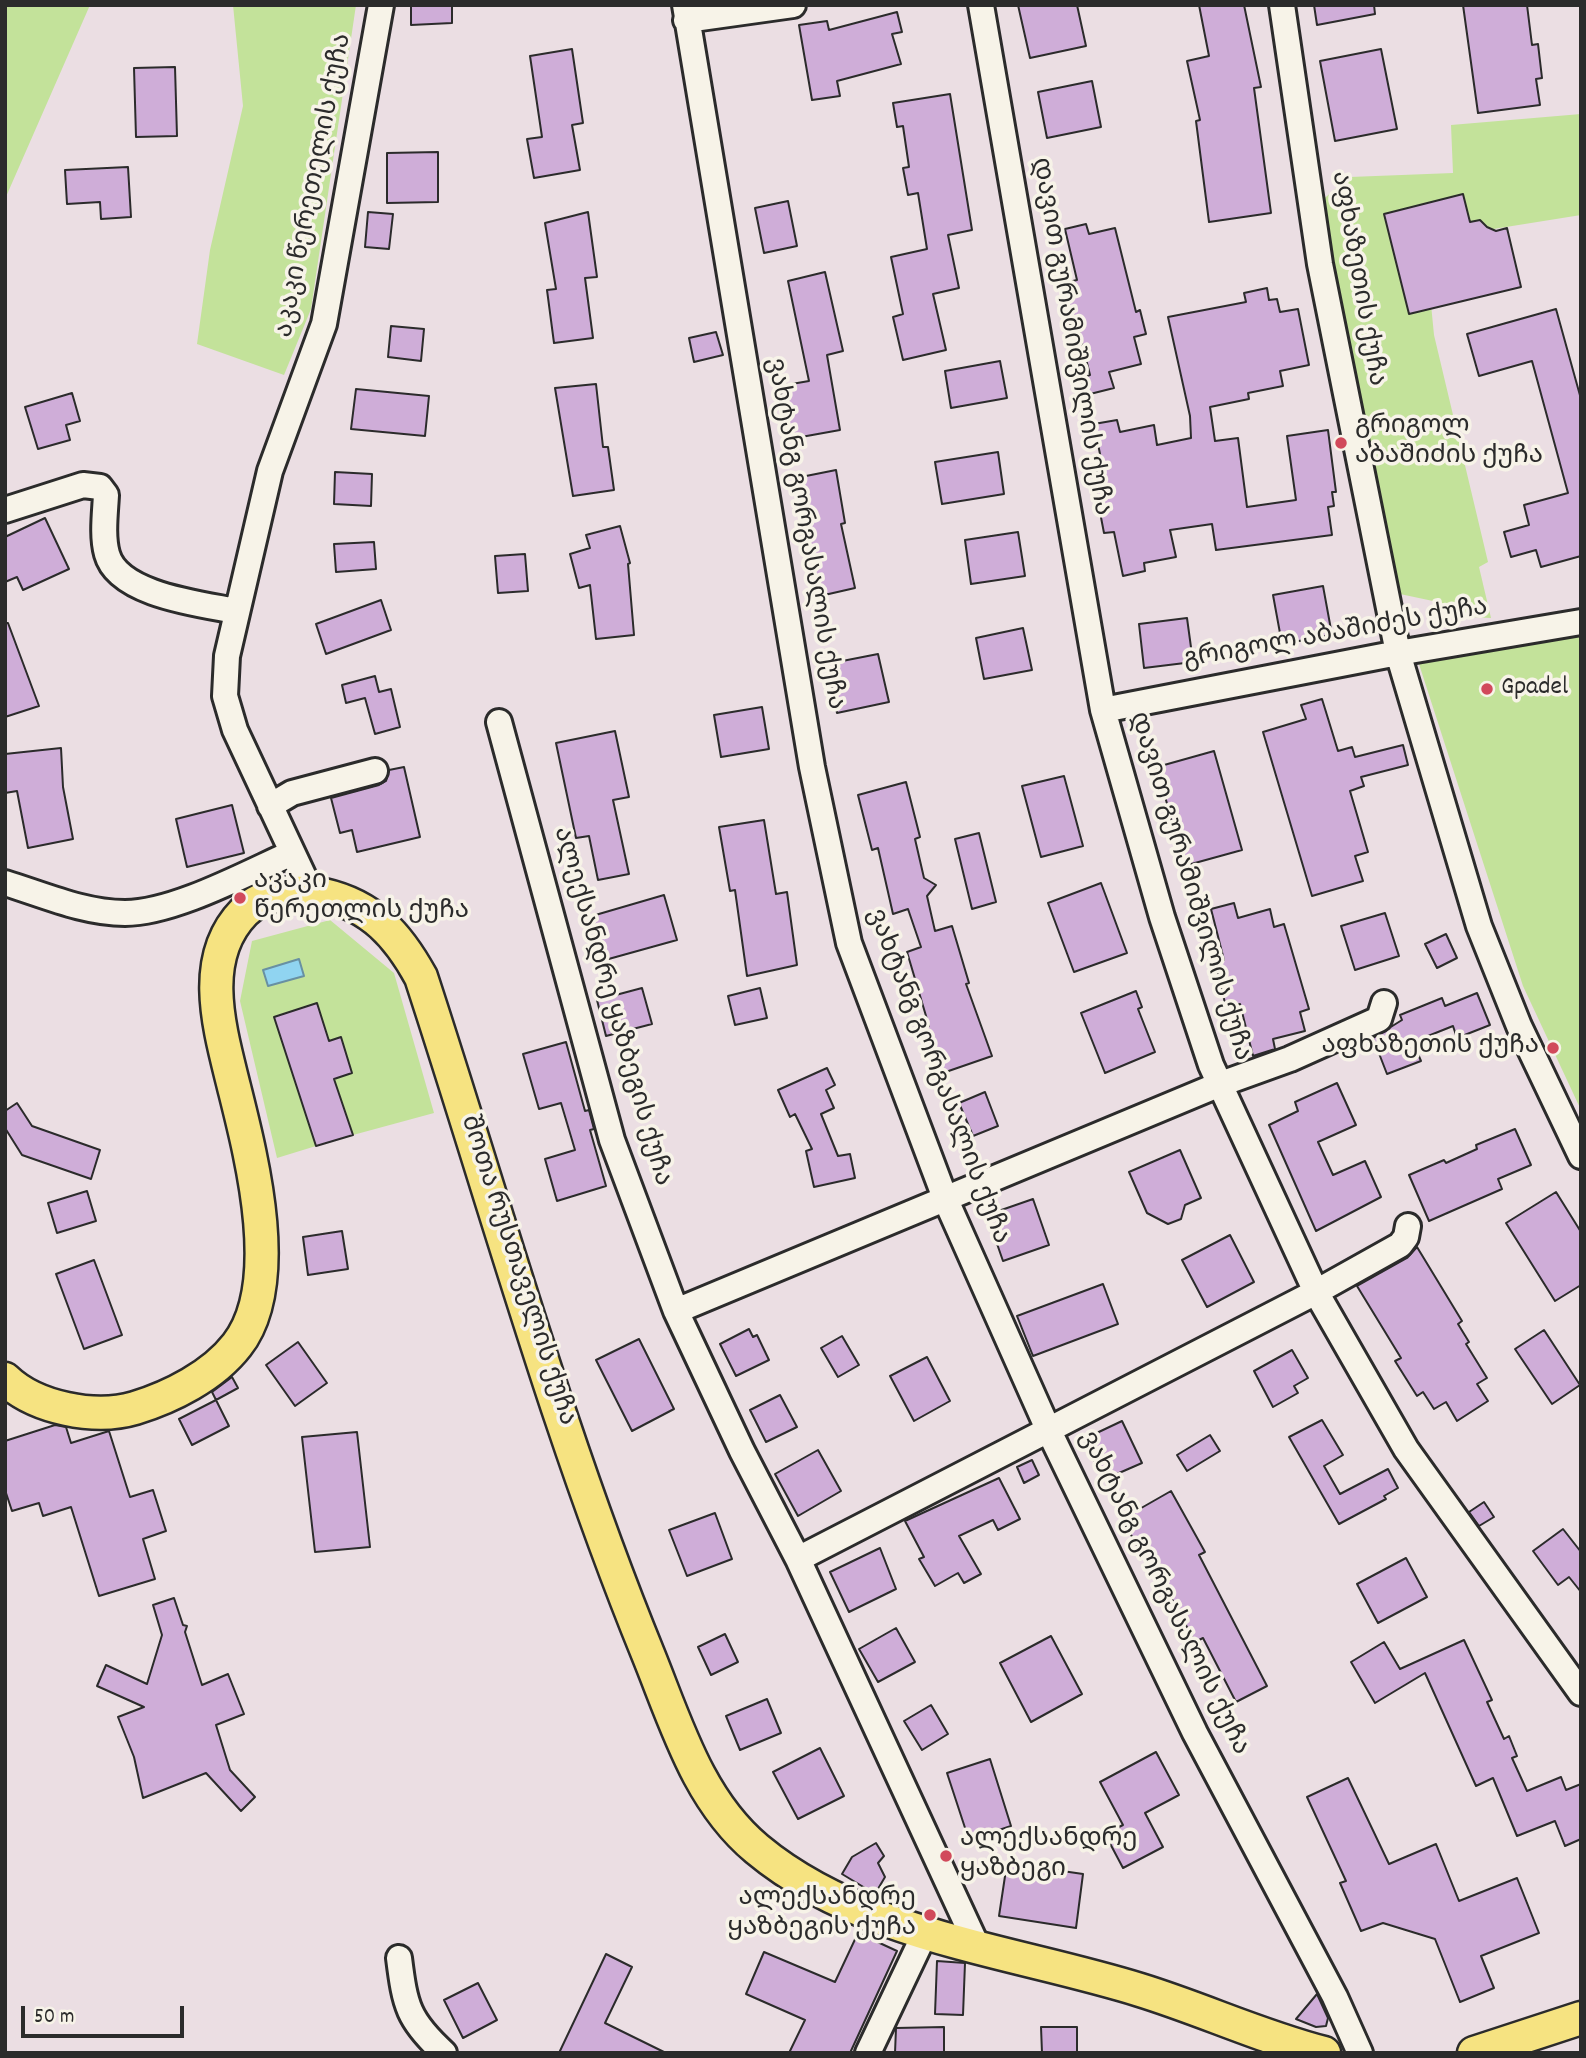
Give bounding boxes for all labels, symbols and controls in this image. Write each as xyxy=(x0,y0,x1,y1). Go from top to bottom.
street label: აკაკი წერეთელის ქუჩა xyxy=(271,31,361,341)
street label: დავით გურამიშვილის ქუჩა xyxy=(1022,156,1116,518)
street label: აფხაზეთის ქუჩა xyxy=(1322,169,1390,389)
street label: ვახტანგ გორგასალის ქუჩა xyxy=(757,356,849,712)
place label: გრიგოლ აბაშიძის ქუჩა xyxy=(1355,412,1543,474)
marker: გრიგოლ აბაშიძის ქუჩა xyxy=(1333,435,1349,451)
street label: გრიგოლ აბაშიძეს ქუჩა xyxy=(1182,594,1490,678)
place label: Gpadel xyxy=(1501,673,1568,705)
marker: Gpadel xyxy=(1479,681,1495,697)
street label: დავით გურამიშვილის ქუჩა xyxy=(1120,709,1256,1065)
street label: ალექსანდრე ყაზბეგის ქუჩა xyxy=(544,824,676,1190)
place label: აკაკი წერეთლის ქუჩა xyxy=(254,867,469,928)
marker: აკაკი წერეთლის ქუჩა xyxy=(232,890,248,906)
street label: ვახტანგ გორგასალის ქუჩა xyxy=(857,905,1015,1249)
place label: აფხაზეთის ქუჩა xyxy=(1322,1032,1539,1064)
marker: აფხაზეთის ქუჩა xyxy=(1545,1040,1561,1056)
street label: შოთა რუსთაველის ქუჩა xyxy=(451,1112,581,1430)
street label: ვახტანგ გორგასალის ქუჩა xyxy=(1070,1427,1254,1761)
place label: ალექსანდრე ყაზბეგი xyxy=(960,1825,1137,1886)
marker: ალექსანდრე ყაზბეგი xyxy=(938,1848,954,1864)
place label: ალექსანდრე ყაზბეგის ქუჩა xyxy=(728,1884,916,1946)
marker: ალექსანდრე ყაზბეგის ქუჩა xyxy=(922,1907,938,1923)
scale bar xyxy=(24,1992,187,2036)
text: 50 m xyxy=(34,2003,74,2033)

